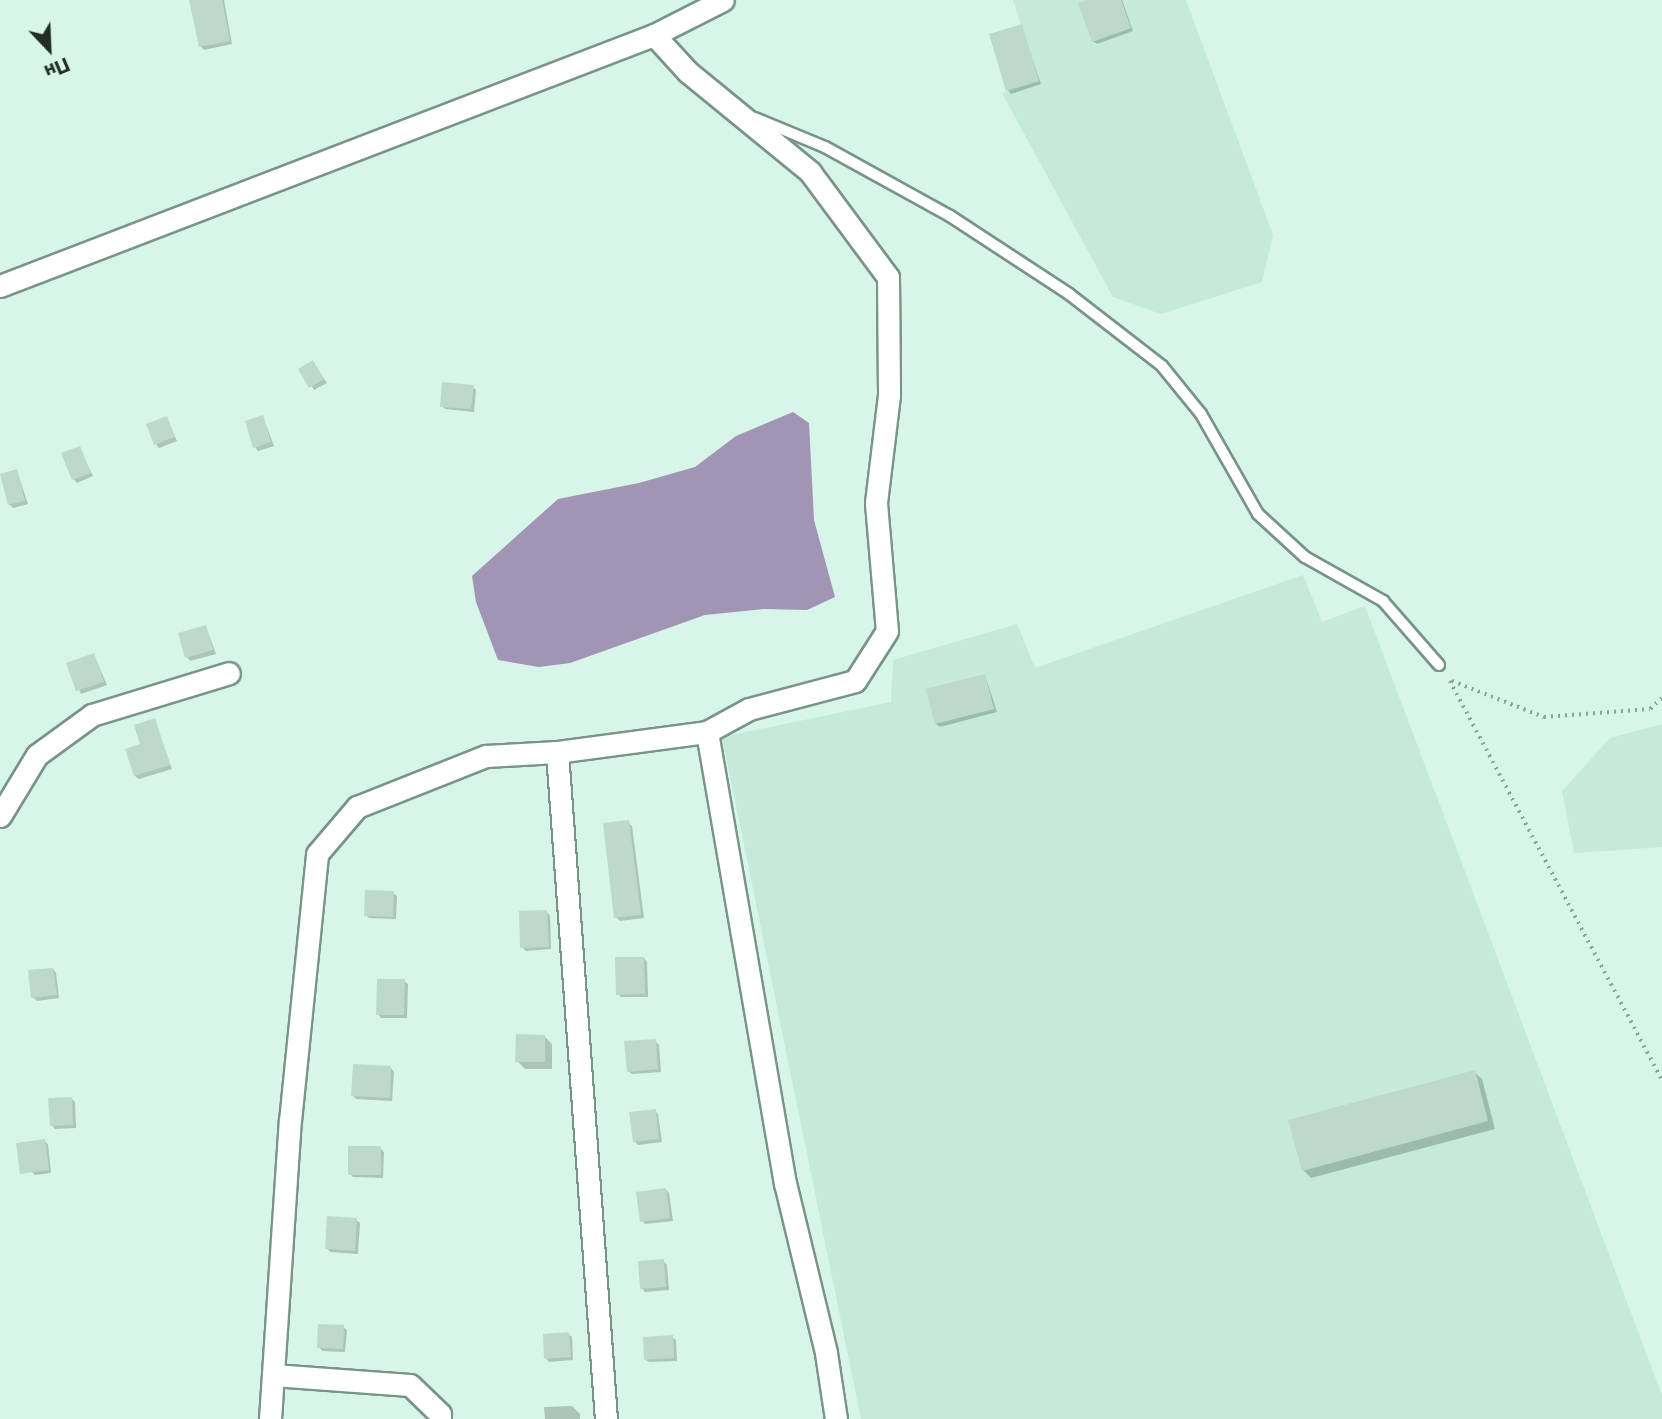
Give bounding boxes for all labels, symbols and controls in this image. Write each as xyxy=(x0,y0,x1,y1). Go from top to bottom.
north arrow xyxy=(14,14,84,84)
text: Пн xyxy=(41,53,73,84)

